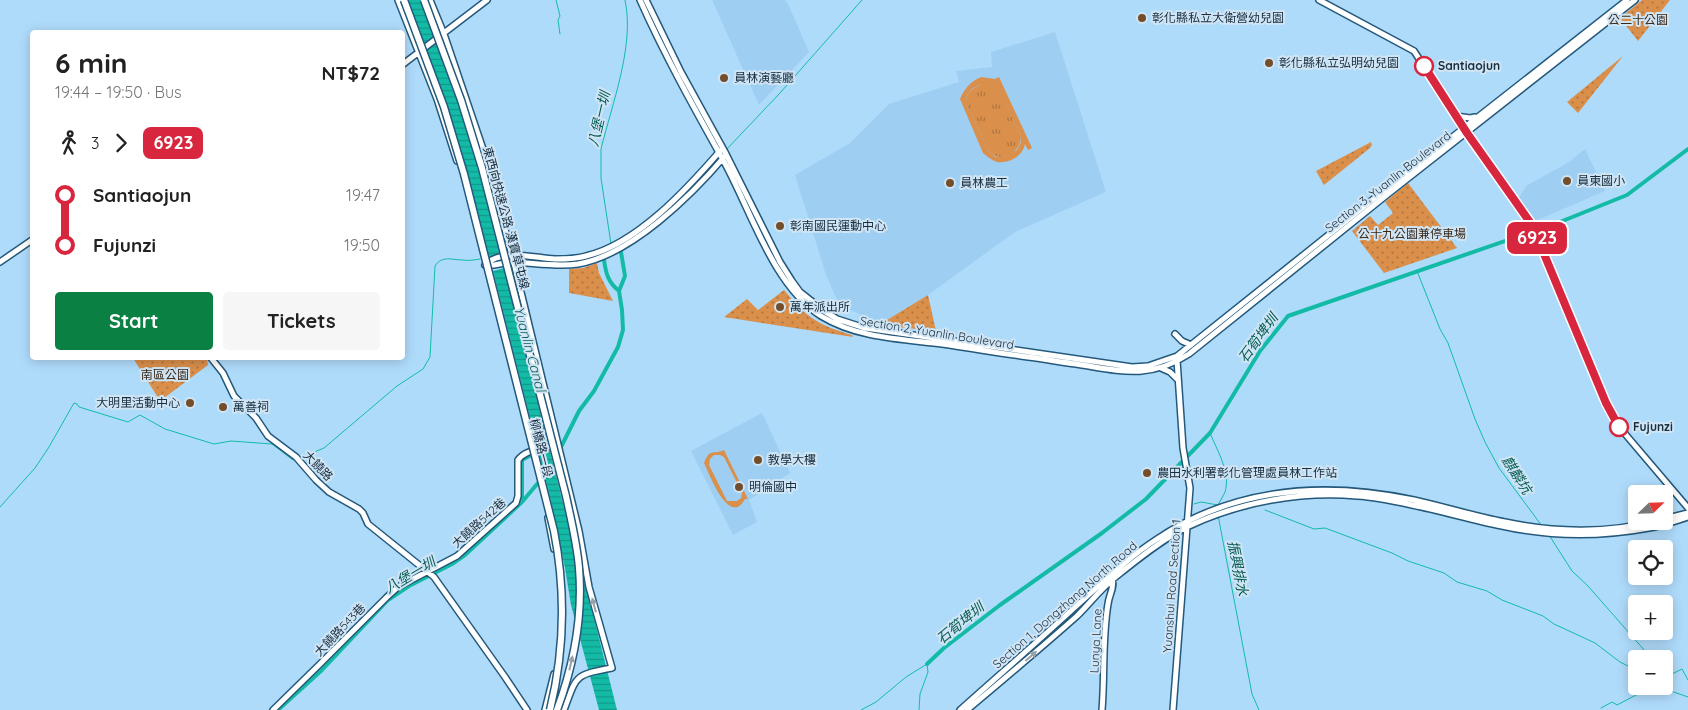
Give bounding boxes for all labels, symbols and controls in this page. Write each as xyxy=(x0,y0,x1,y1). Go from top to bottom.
place label: 彰化縣私立大衛營幼兒園 xyxy=(1152,10,1284,25)
marker: 彰化縣私立大衛營幼兒園 xyxy=(1136,12,1148,24)
park label: 公二十公園 xyxy=(1608,12,1668,27)
text: 6 min xyxy=(55,45,127,80)
place label: 彰化縣私立弘明幼兒園 xyxy=(1279,55,1399,70)
marker: Santiaojun xyxy=(1414,56,1434,76)
marker: 彰化縣私立弘明幼兒園 xyxy=(1263,57,1275,69)
place label: Santiaojun xyxy=(1438,58,1500,73)
text: NT$72 xyxy=(322,61,380,85)
place label: 員林演藝廳 xyxy=(734,70,794,85)
marker: 員林演藝廳 xyxy=(718,72,730,84)
text: 19:44 – 19:50 · Bus xyxy=(55,82,182,102)
water label: 八堡一圳 xyxy=(584,88,615,148)
street label: Section 3, Yuanlin Boulevard xyxy=(1322,128,1453,235)
icon: walk xyxy=(55,129,83,157)
icon: forward xyxy=(107,129,135,157)
text: 6923 xyxy=(153,131,193,154)
text: 3 xyxy=(91,133,99,153)
street label: 東西向快速公路 漢寶草屯線 xyxy=(480,145,533,291)
place label: 員東國小 xyxy=(1577,173,1625,188)
place label: 員林農工 xyxy=(960,175,1008,190)
marker: 員東國小 xyxy=(1561,175,1573,187)
marker: 員林農工 xyxy=(944,177,956,189)
text: Santiaojun xyxy=(93,183,191,207)
text: 19:47 xyxy=(346,185,380,205)
place label: 彰南國民運動中心 xyxy=(790,218,886,233)
marker: 彰南國民運動中心 xyxy=(774,220,786,232)
line badge: 6923 xyxy=(1502,222,1572,254)
park label: 公十九公園兼停車場 xyxy=(1358,226,1466,241)
text: 6923 xyxy=(1517,226,1557,249)
text: Fujunzi xyxy=(93,233,156,257)
text: 19:50 xyxy=(344,235,380,255)
button: Start xyxy=(55,292,213,350)
button: Tickets xyxy=(223,292,380,350)
place label: 萬年派出所 xyxy=(790,299,850,314)
marker: 萬年派出所 xyxy=(774,301,786,313)
water label: Yuanlin Canal xyxy=(510,304,550,395)
water label: 石筍埤圳 xyxy=(1234,308,1283,366)
street label: Section 2, Yuanlin Boulevard xyxy=(859,313,1015,352)
park label: 南區公園 xyxy=(141,367,189,382)
place label: 大明里活動中心 xyxy=(96,395,180,410)
marker: 大明里活動中心 xyxy=(184,397,196,409)
place label: 萬善祠 xyxy=(233,399,269,414)
marker: 萬善祠 xyxy=(217,401,229,413)
street label: 柳橋路一段 xyxy=(527,417,556,479)
marker: Fujunzi xyxy=(1609,417,1629,437)
place label: Fujunzi xyxy=(1633,419,1673,434)
street label: 大饒路 xyxy=(300,447,336,484)
place label: 教學大樓 xyxy=(768,452,816,467)
water label: 麒麟坑 xyxy=(1498,452,1537,499)
marker: 教學大樓 xyxy=(752,454,764,466)
place label: 農田水利署彰化管理處員林工作站 xyxy=(1157,465,1337,480)
marker: 農田水利署彰化管理處員林工作站 xyxy=(1141,467,1153,479)
place label: 明倫國中 xyxy=(749,479,797,494)
marker: 明倫國中 xyxy=(733,481,745,493)
north arrow xyxy=(1628,485,1672,530)
map controls xyxy=(1628,485,1673,695)
street label: 大饒路542巷 xyxy=(449,494,509,551)
street label: Yuanshui Road Section 1 xyxy=(1159,519,1184,653)
street label: Section 1, Dongzhang North Road xyxy=(989,538,1140,671)
water label: 振興排水 xyxy=(1224,539,1252,598)
button: locate xyxy=(1628,540,1673,585)
water label: 八堡一圳 xyxy=(381,552,440,597)
button: + xyxy=(1628,595,1673,640)
one-way arrow xyxy=(590,597,598,612)
water label: 石筍埤圳 xyxy=(933,597,989,648)
street label: 大饒路543巷 xyxy=(311,600,368,659)
street label: Lunya Lane xyxy=(1086,608,1105,674)
one-way arrow xyxy=(1024,650,1037,661)
button: − xyxy=(1628,650,1673,695)
one-way arrow xyxy=(567,656,575,671)

